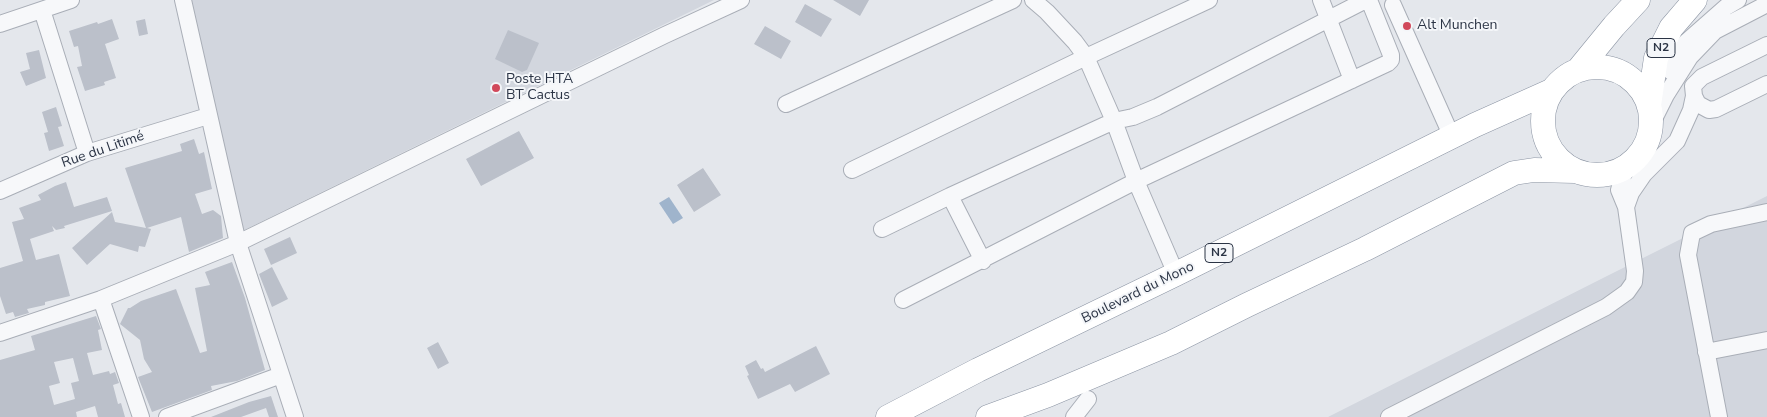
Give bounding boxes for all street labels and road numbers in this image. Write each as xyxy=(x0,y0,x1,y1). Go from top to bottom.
road number: N2 xyxy=(1647,38,1675,58)
street label: Rue du Litimé xyxy=(59,128,147,172)
road number: N2 xyxy=(1205,244,1233,262)
street label: Boulevard du Mono xyxy=(1079,259,1197,327)

